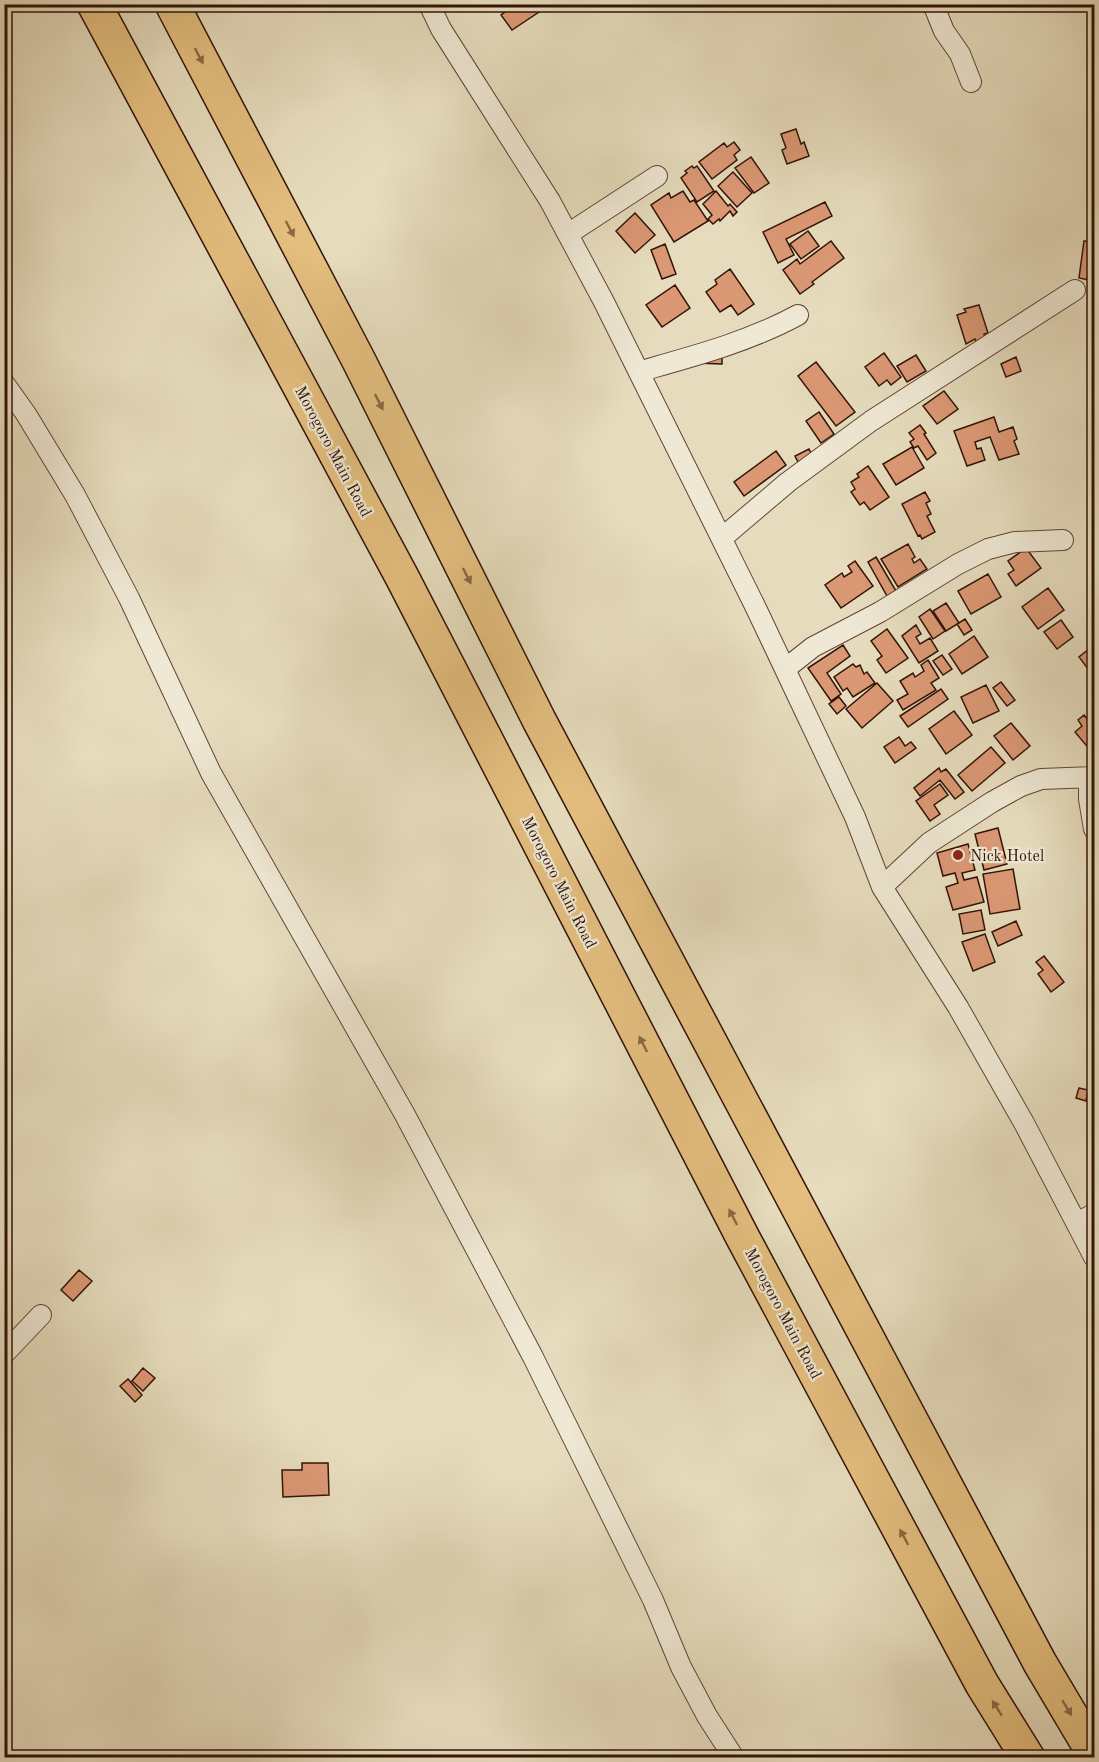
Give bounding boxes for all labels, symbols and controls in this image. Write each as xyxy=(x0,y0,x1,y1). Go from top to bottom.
one-way arrow xyxy=(194,48,204,65)
one-way arrow xyxy=(284,220,294,238)
street label: Morogoro Main Road xyxy=(291,384,374,520)
one-way arrow xyxy=(375,394,384,411)
one-way arrow xyxy=(462,568,472,585)
street label: Morogoro Main Road xyxy=(518,814,598,951)
marker: Nick Hotel xyxy=(951,848,965,862)
place label: Nick Hotel xyxy=(970,849,1044,865)
one-way arrow xyxy=(638,1035,648,1052)
one-way arrow xyxy=(728,1208,738,1226)
street label: Morogoro Main Road xyxy=(741,1246,824,1382)
one-way arrow xyxy=(899,1528,909,1545)
one-way arrow xyxy=(992,1700,1003,1716)
one-way arrow xyxy=(1062,1700,1073,1716)

